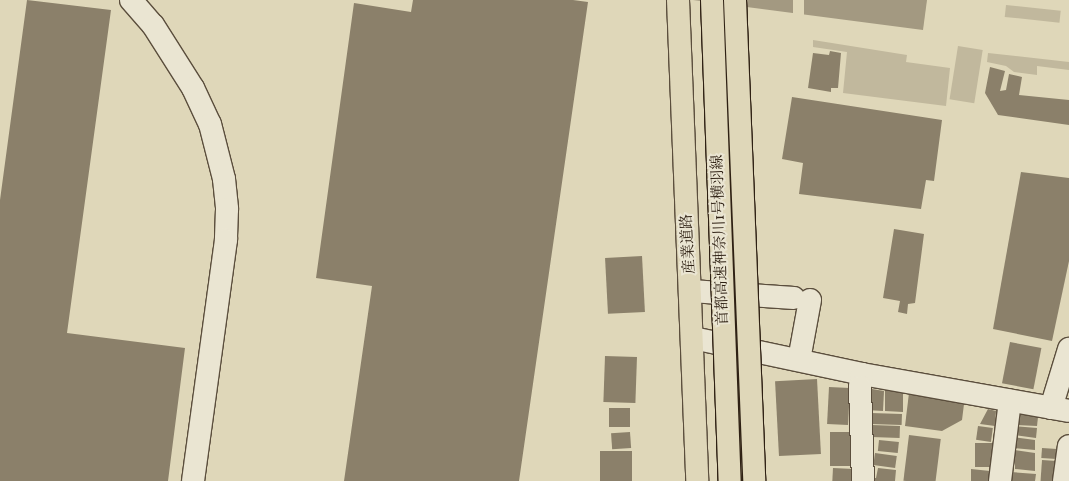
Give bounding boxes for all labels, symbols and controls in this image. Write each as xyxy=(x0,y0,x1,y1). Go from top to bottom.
street label: 首都高速神奈川1号横羽線 xyxy=(709,154,733,326)
street label: 産業道路 xyxy=(678,214,700,274)

